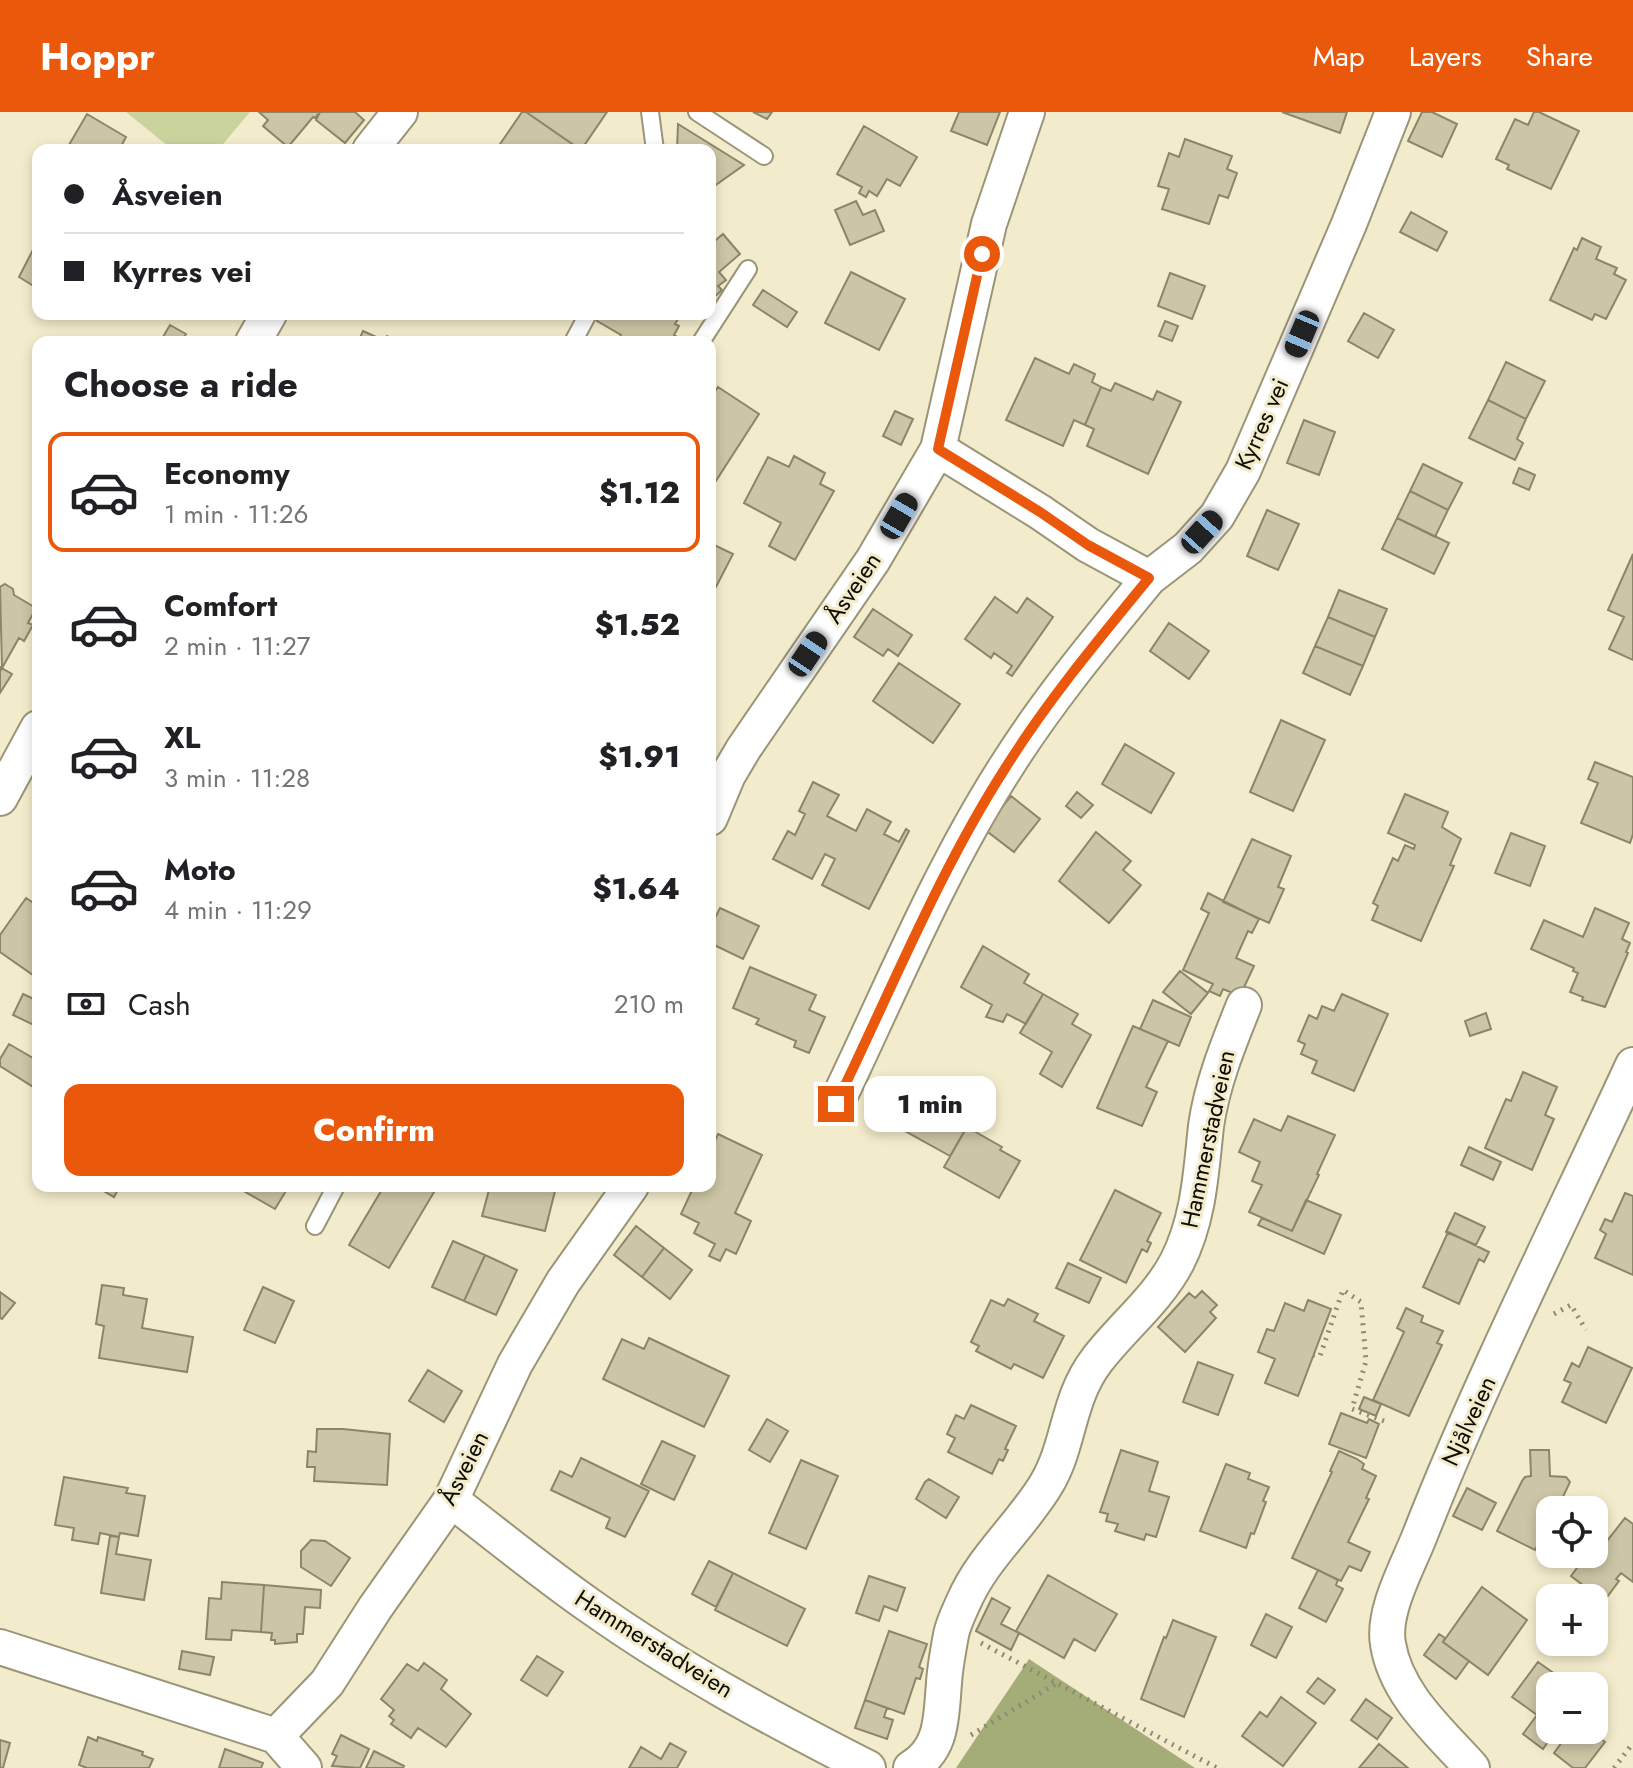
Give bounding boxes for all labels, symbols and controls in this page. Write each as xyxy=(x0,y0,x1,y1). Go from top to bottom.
text: Hoppr xyxy=(40,29,155,84)
text: Map xyxy=(1313,36,1365,77)
text: Layers xyxy=(1409,36,1482,77)
text: Share xyxy=(1526,36,1593,77)
text: Åsveien xyxy=(112,173,223,216)
route start xyxy=(964,236,1000,272)
text: Kyrres vei xyxy=(112,250,252,293)
car xyxy=(1282,307,1322,361)
text: Choose a ride xyxy=(64,358,298,410)
street label: Kyrres vei xyxy=(1226,372,1297,475)
text: Economy xyxy=(164,452,290,495)
icon: car xyxy=(68,456,140,528)
text: $1.12 xyxy=(599,471,680,514)
car xyxy=(877,489,921,543)
text: 1 min · 11:26 xyxy=(164,495,309,533)
car xyxy=(1177,506,1227,558)
street label: Åsveien xyxy=(816,545,889,630)
text: Comfort xyxy=(164,584,277,627)
icon: car xyxy=(68,588,140,660)
text: $1.52 xyxy=(595,603,680,646)
text: 2 min · 11:27 xyxy=(164,627,310,665)
car xyxy=(785,627,831,681)
text: XL xyxy=(164,716,200,759)
icon: car xyxy=(68,720,140,792)
text: $1.91 xyxy=(599,735,680,778)
text: 3 min · 11:28 xyxy=(164,759,310,797)
text: Moto xyxy=(164,848,236,891)
icon: car xyxy=(68,852,140,924)
text: $1.64 xyxy=(592,867,680,910)
text: 4 min · 11:29 xyxy=(164,891,312,929)
icon: cash xyxy=(64,982,108,1026)
text: Cash xyxy=(128,983,191,1026)
text: 210 m xyxy=(614,985,684,1023)
street label: Hammerstadveien xyxy=(1172,1047,1243,1231)
callout: 1 min xyxy=(864,1076,996,1132)
button: Confirm xyxy=(64,1084,684,1176)
text: 1 min xyxy=(897,1085,963,1123)
route end xyxy=(818,1086,854,1122)
street label: Njålveien xyxy=(1432,1370,1505,1471)
street label: Åsveien xyxy=(430,1425,497,1511)
map controls xyxy=(1536,1496,1608,1744)
button: locate xyxy=(1536,1496,1608,1568)
street label: Hammerstadveien xyxy=(568,1581,740,1706)
button: + xyxy=(1536,1584,1608,1656)
button: − xyxy=(1536,1672,1608,1744)

